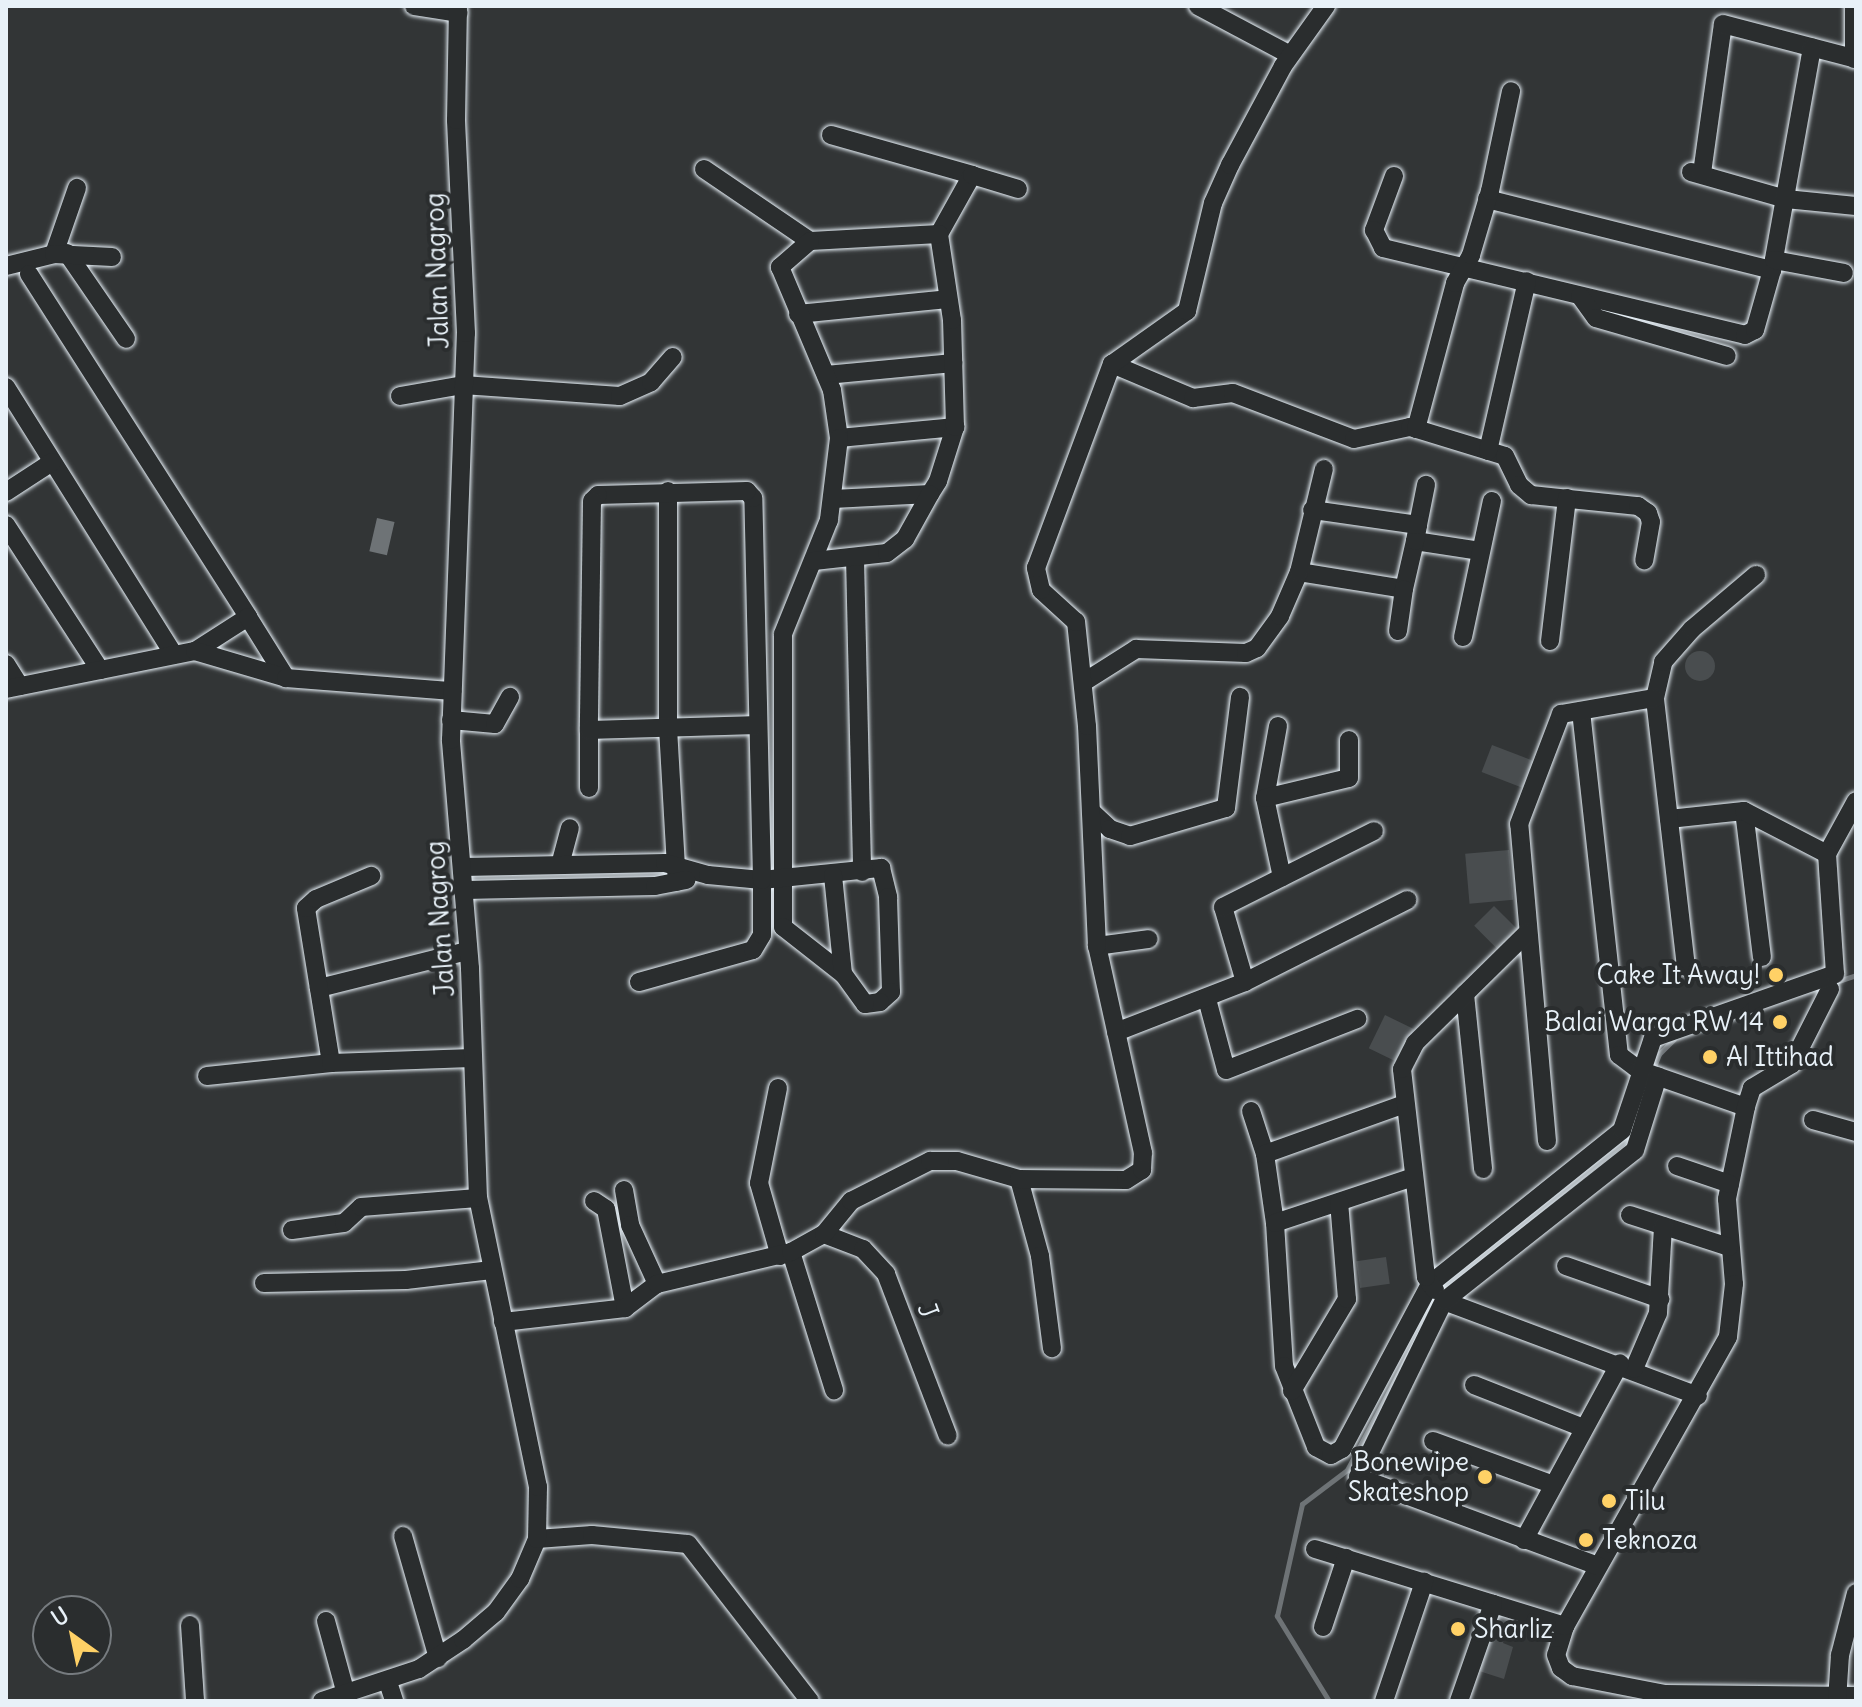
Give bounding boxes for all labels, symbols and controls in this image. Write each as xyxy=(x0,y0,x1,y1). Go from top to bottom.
street label: Jalan Nagrog xyxy=(419,192,455,350)
street label: Jalan Nagrog xyxy=(419,840,461,998)
place label: Cake It Away! xyxy=(1596,959,1760,991)
marker: Cake It Away! xyxy=(1767,966,1785,984)
place label: Balai Warga RW 14 xyxy=(1544,1006,1764,1038)
marker: Balai Warga RW 14 xyxy=(1771,1013,1789,1031)
place label: Al Ittihad xyxy=(1726,1041,1834,1073)
marker: Al Ittihad xyxy=(1701,1048,1719,1066)
street label: J xyxy=(911,1298,945,1322)
place label: Bonewipe Skateshop xyxy=(1348,1446,1469,1508)
marker: Bonewipe Skateshop xyxy=(1476,1468,1494,1486)
place label: Tilu xyxy=(1625,1485,1665,1517)
marker: Tilu xyxy=(1600,1492,1618,1510)
place label: Teknoza xyxy=(1602,1524,1698,1556)
marker: Teknoza xyxy=(1577,1531,1595,1549)
north arrow xyxy=(32,1595,112,1675)
text: U xyxy=(46,1601,74,1632)
place label: Sharliz xyxy=(1474,1613,1553,1645)
marker: Sharliz xyxy=(1449,1620,1467,1638)

